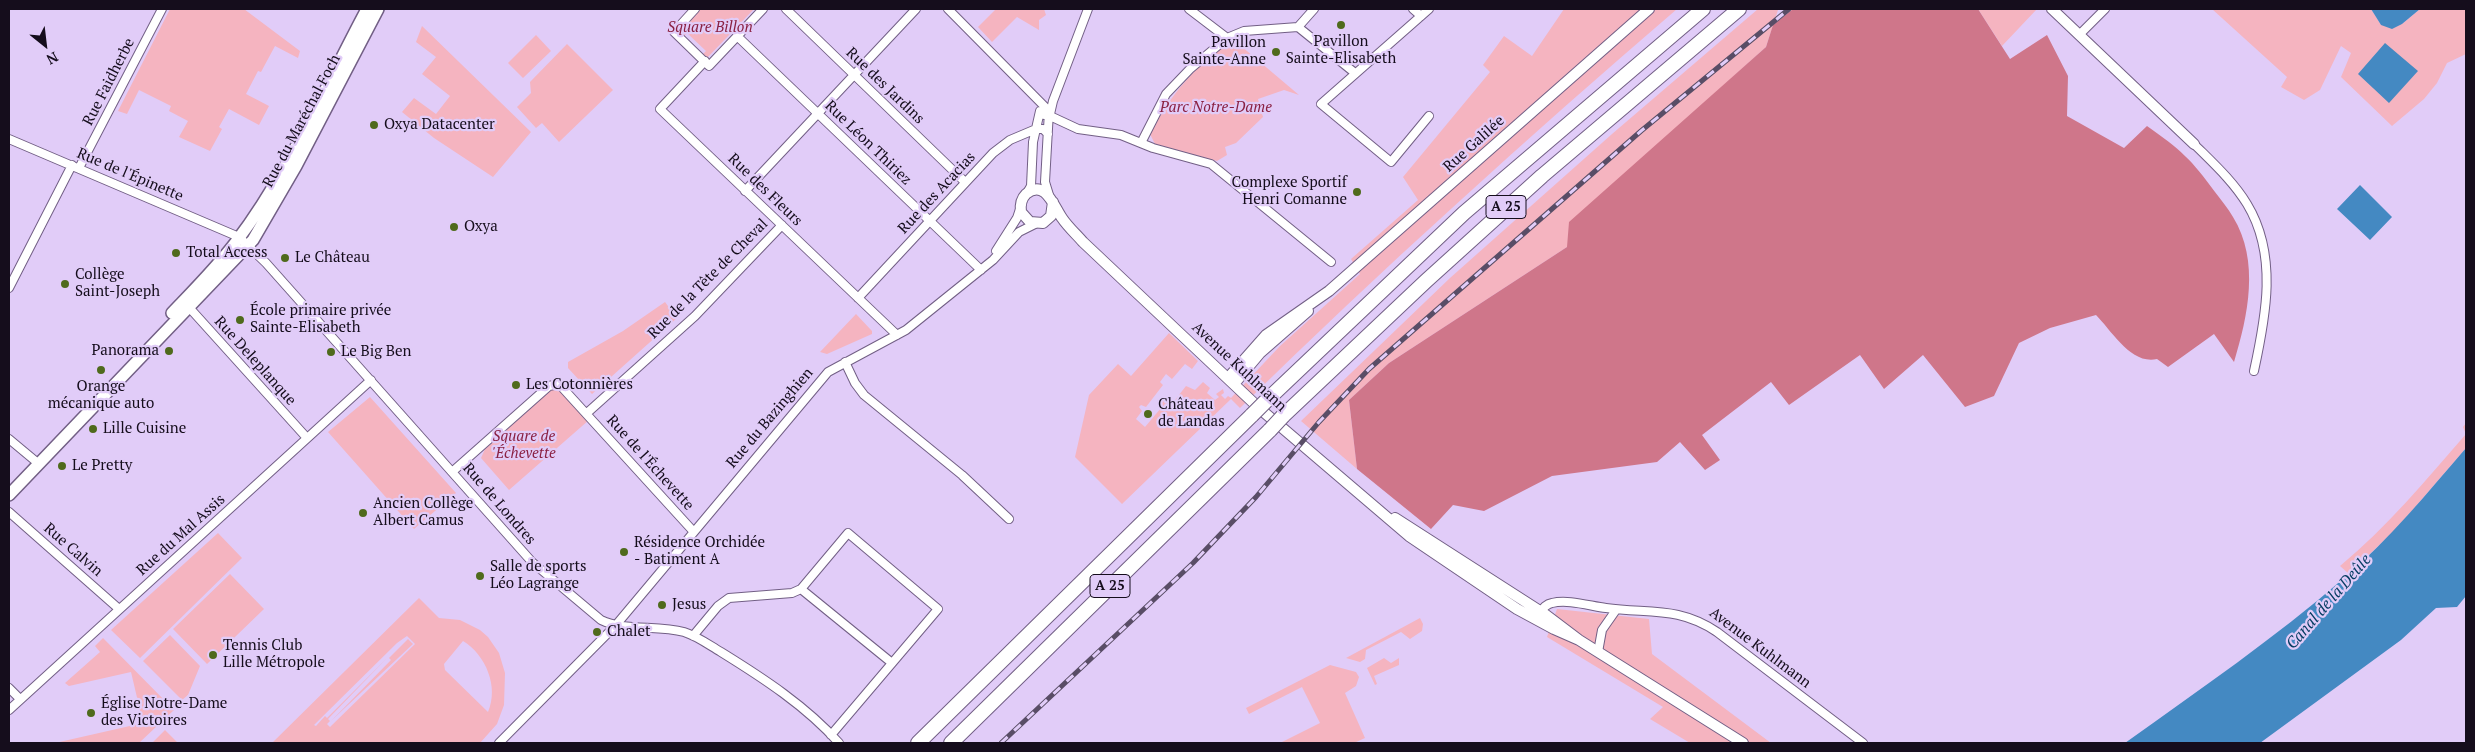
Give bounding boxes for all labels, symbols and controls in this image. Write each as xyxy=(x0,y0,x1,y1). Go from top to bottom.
park label: Square Billon xyxy=(667,19,753,37)
marker: Pavillon Sainte-Elisabeth xyxy=(1335,19,1347,31)
north arrow xyxy=(20,20,70,70)
place label: Pavillon Sainte-Elisabeth xyxy=(1286,33,1396,68)
place label: Pavillon Sainte-Anne xyxy=(1182,34,1266,69)
street label: Rue Faidherbe xyxy=(79,35,139,129)
street label: Rue des Jardins xyxy=(842,44,928,128)
marker: Pavillon Sainte-Anne xyxy=(1270,46,1282,58)
text: N xyxy=(43,48,62,69)
street label: Rue du Maréchal Foch xyxy=(259,52,345,190)
street label: Rue Léon Thiriez xyxy=(821,97,915,189)
park label: Parc Notre-Dame xyxy=(1160,99,1272,117)
street label: Rue Galilée xyxy=(1440,112,1508,176)
place label: Oxya Datacenter xyxy=(384,116,495,134)
marker: Oxya Datacenter xyxy=(368,119,380,131)
street label: Rue de l'Épinette xyxy=(74,145,186,205)
street label: Rue des Acacias xyxy=(895,148,979,238)
street label: Rue des Fleurs xyxy=(724,150,806,230)
place label: Complexe Sportif Henri Comanne xyxy=(1232,174,1347,209)
marker: Complexe Sportif Henri Comanne xyxy=(1351,186,1363,198)
road number: A 25 xyxy=(1486,196,1526,218)
street label: Rue de la Tête de Cheval xyxy=(644,215,772,343)
place label: Oxya xyxy=(464,218,498,236)
marker: Oxya xyxy=(448,221,460,233)
place label: Total Access xyxy=(186,244,267,262)
marker: Total Access xyxy=(170,247,182,259)
place label: Le Château xyxy=(295,249,370,267)
marker: Le Château xyxy=(279,252,291,264)
place label: Collège Saint-Joseph xyxy=(75,266,160,301)
marker: Collège Saint-Joseph xyxy=(59,278,71,290)
place label: École primaire privée Sainte-Elisabeth xyxy=(250,302,391,337)
street label: Rue Deleplanque xyxy=(210,313,300,409)
marker: École primaire privée Sainte-Elisabeth xyxy=(234,314,246,326)
street label: Avenue Kuhlmann xyxy=(1188,319,1290,415)
place label: Panorama xyxy=(91,342,159,360)
place label: Le Big Ben xyxy=(341,343,411,361)
marker: Panorama xyxy=(163,345,175,357)
marker: Le Big Ben xyxy=(325,346,337,358)
marker: Orange mécanique auto xyxy=(95,364,107,376)
street label: Rue du Bazinghien xyxy=(723,364,817,472)
place label: Les Cotonnières xyxy=(526,376,633,394)
place label: Orange mécanique auto xyxy=(48,378,154,413)
marker: Les Cotonnières xyxy=(510,379,522,391)
place label: Château de Landas xyxy=(1158,396,1225,431)
marker: Château de Landas xyxy=(1142,408,1154,420)
street label: Rue de l'Échevette xyxy=(602,412,698,514)
place label: Lille Cuisine xyxy=(103,420,186,438)
marker: Lille Cuisine xyxy=(87,423,99,435)
park label: Square de 'Échevette xyxy=(492,428,556,463)
place label: Le Pretty xyxy=(72,457,132,475)
street label: Rue de Londres xyxy=(459,459,539,549)
marker: Le Pretty xyxy=(56,460,68,472)
street label: Rue du Mal Assis xyxy=(133,491,229,579)
place label: Ancien Collège Albert Camus xyxy=(373,495,473,530)
marker: Ancien Collège Albert Camus xyxy=(357,507,369,519)
street label: Rue Calvin xyxy=(40,520,106,580)
place label: Résidence Orchidée - Batiment A xyxy=(634,534,765,569)
marker: Résidence Orchidée - Batiment A xyxy=(618,546,630,558)
water label: Canal de la Deûle xyxy=(2283,551,2375,653)
place label: Salle de sports Léo Lagrange xyxy=(490,558,586,593)
marker: Salle de sports Léo Lagrange xyxy=(474,570,486,582)
road number: A 25 xyxy=(1090,574,1130,598)
place label: Jesus xyxy=(672,596,706,614)
marker: Jesus xyxy=(656,599,668,611)
street label: Avenue Kuhlmann xyxy=(1706,604,1814,692)
place label: Chalet xyxy=(607,623,651,641)
marker: Chalet xyxy=(591,626,603,638)
place label: Tennis Club Lille Métropole xyxy=(223,637,325,672)
marker: Tennis Club Lille Métropole xyxy=(207,649,219,661)
place label: Église Notre-Dame des Victoires xyxy=(101,695,227,730)
marker: Église Notre-Dame des Victoires xyxy=(85,707,97,719)

